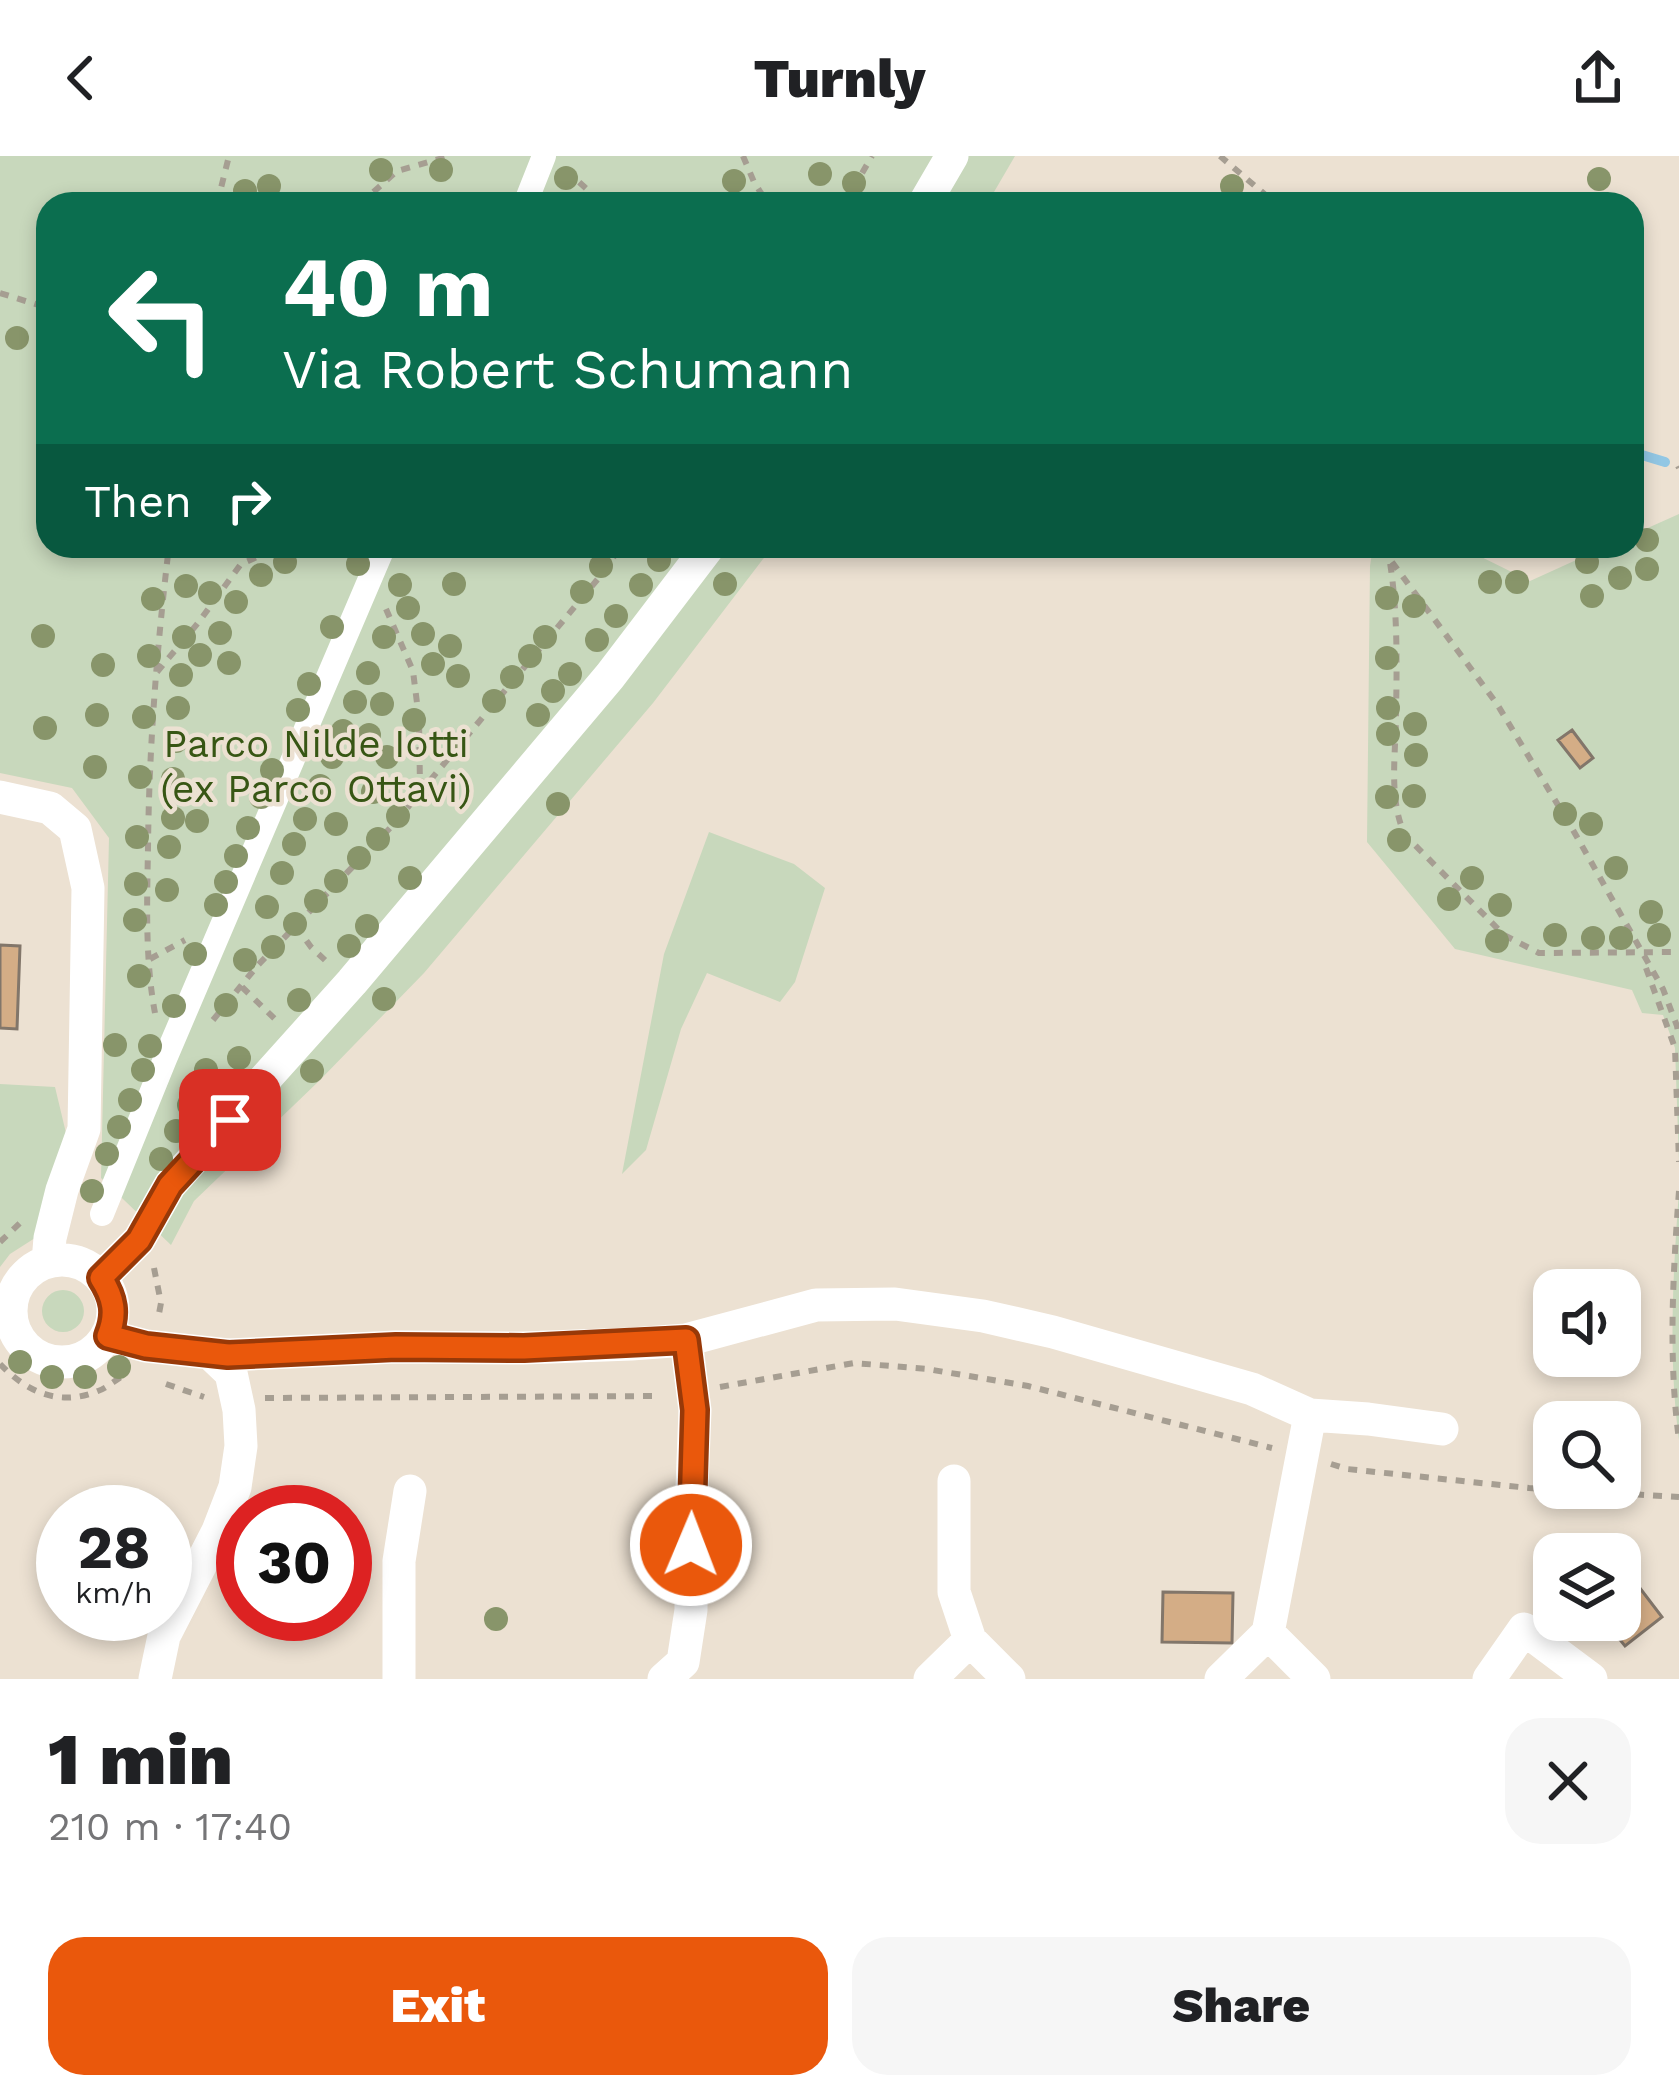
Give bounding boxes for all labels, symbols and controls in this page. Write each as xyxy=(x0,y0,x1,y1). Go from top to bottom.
icon: back xyxy=(48,45,114,111)
icon: share xyxy=(1565,45,1631,111)
text: Turnly xyxy=(753,47,926,110)
text: 40 m xyxy=(282,238,493,336)
icon: left xyxy=(84,240,240,396)
text: Via Robert Schumann xyxy=(282,338,853,401)
icon: right xyxy=(216,468,282,534)
text: Then xyxy=(84,475,192,528)
park label: Parco Nilde Iotti (ex Parco Ottavi) xyxy=(160,721,472,811)
pin xyxy=(179,1069,281,1171)
icon: arrive xyxy=(197,1087,263,1153)
map controls xyxy=(1533,1269,1641,1641)
button: sound xyxy=(1533,1269,1641,1377)
button: search xyxy=(1533,1401,1641,1509)
position arrow xyxy=(628,1482,754,1608)
speed limit sign: 30 xyxy=(216,1485,372,1641)
text: 28 xyxy=(77,1512,151,1583)
button: layers xyxy=(1533,1533,1641,1641)
text: km/h xyxy=(75,1575,153,1610)
text: 1 min xyxy=(48,1717,233,1801)
button: close xyxy=(1505,1718,1631,1844)
text: 210 m · 17:40 xyxy=(48,1804,292,1849)
button: Exit xyxy=(48,1937,828,2075)
button: Share xyxy=(852,1937,1631,2075)

